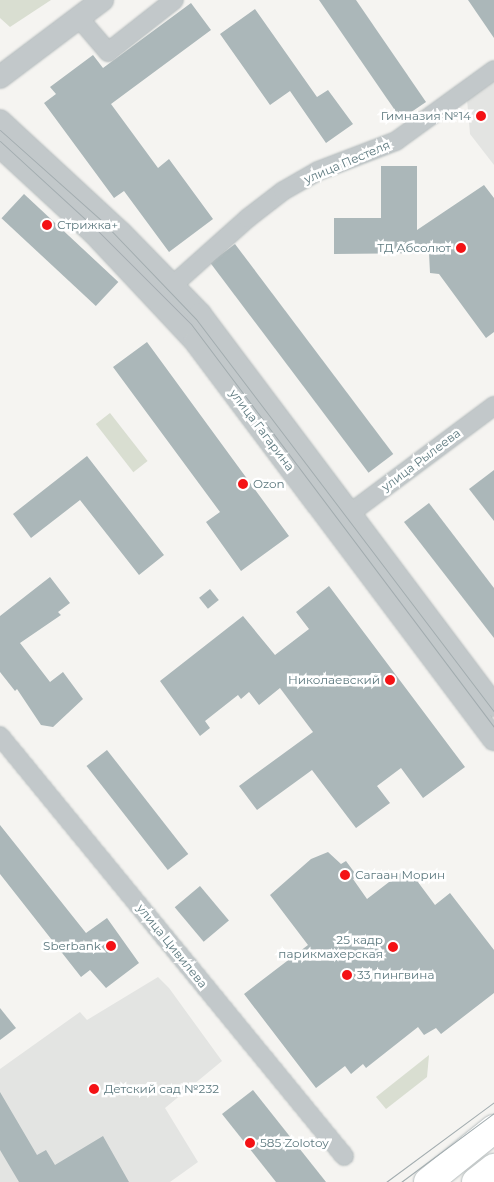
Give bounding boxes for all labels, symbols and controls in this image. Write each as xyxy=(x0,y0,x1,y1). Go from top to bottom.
place label: Гимназия №14 xyxy=(381,109,471,123)
marker: Гимназия №14 xyxy=(475,110,487,122)
street label: улица Пестеля xyxy=(302,137,392,187)
place label: Стрижка+ xyxy=(57,218,118,232)
marker: Стрижка+ xyxy=(41,219,53,231)
place label: ТД Абсолют xyxy=(377,241,451,255)
marker: ТД Абсолют xyxy=(455,242,467,254)
street label: улица Гагарина xyxy=(227,386,297,474)
street label: улица Рылеева xyxy=(379,426,463,494)
place label: Ozon xyxy=(253,477,285,491)
marker: Ozon xyxy=(237,478,249,490)
place label: Николаевский xyxy=(288,673,380,687)
marker: Николаевский xyxy=(384,674,396,686)
place label: Сагаан Морин xyxy=(355,868,445,882)
marker: Сагаан Морин xyxy=(339,869,351,881)
street label: улица Цивилева xyxy=(134,901,210,991)
place label: 25 кадр парикмахерская xyxy=(278,933,383,961)
place label: Sberbank xyxy=(43,939,101,953)
marker: Sberbank xyxy=(105,940,117,952)
marker: 25 кадр парикмахерская xyxy=(387,941,399,953)
place label: 33 пингвина xyxy=(357,968,434,982)
marker: 33 пингвина xyxy=(341,969,353,981)
place label: Детский сад №232 xyxy=(104,1082,219,1096)
marker: Детский сад №232 xyxy=(88,1083,100,1095)
place label: 585 Zolotoy xyxy=(260,1136,329,1150)
marker: 585 Zolotoy xyxy=(244,1137,256,1149)

